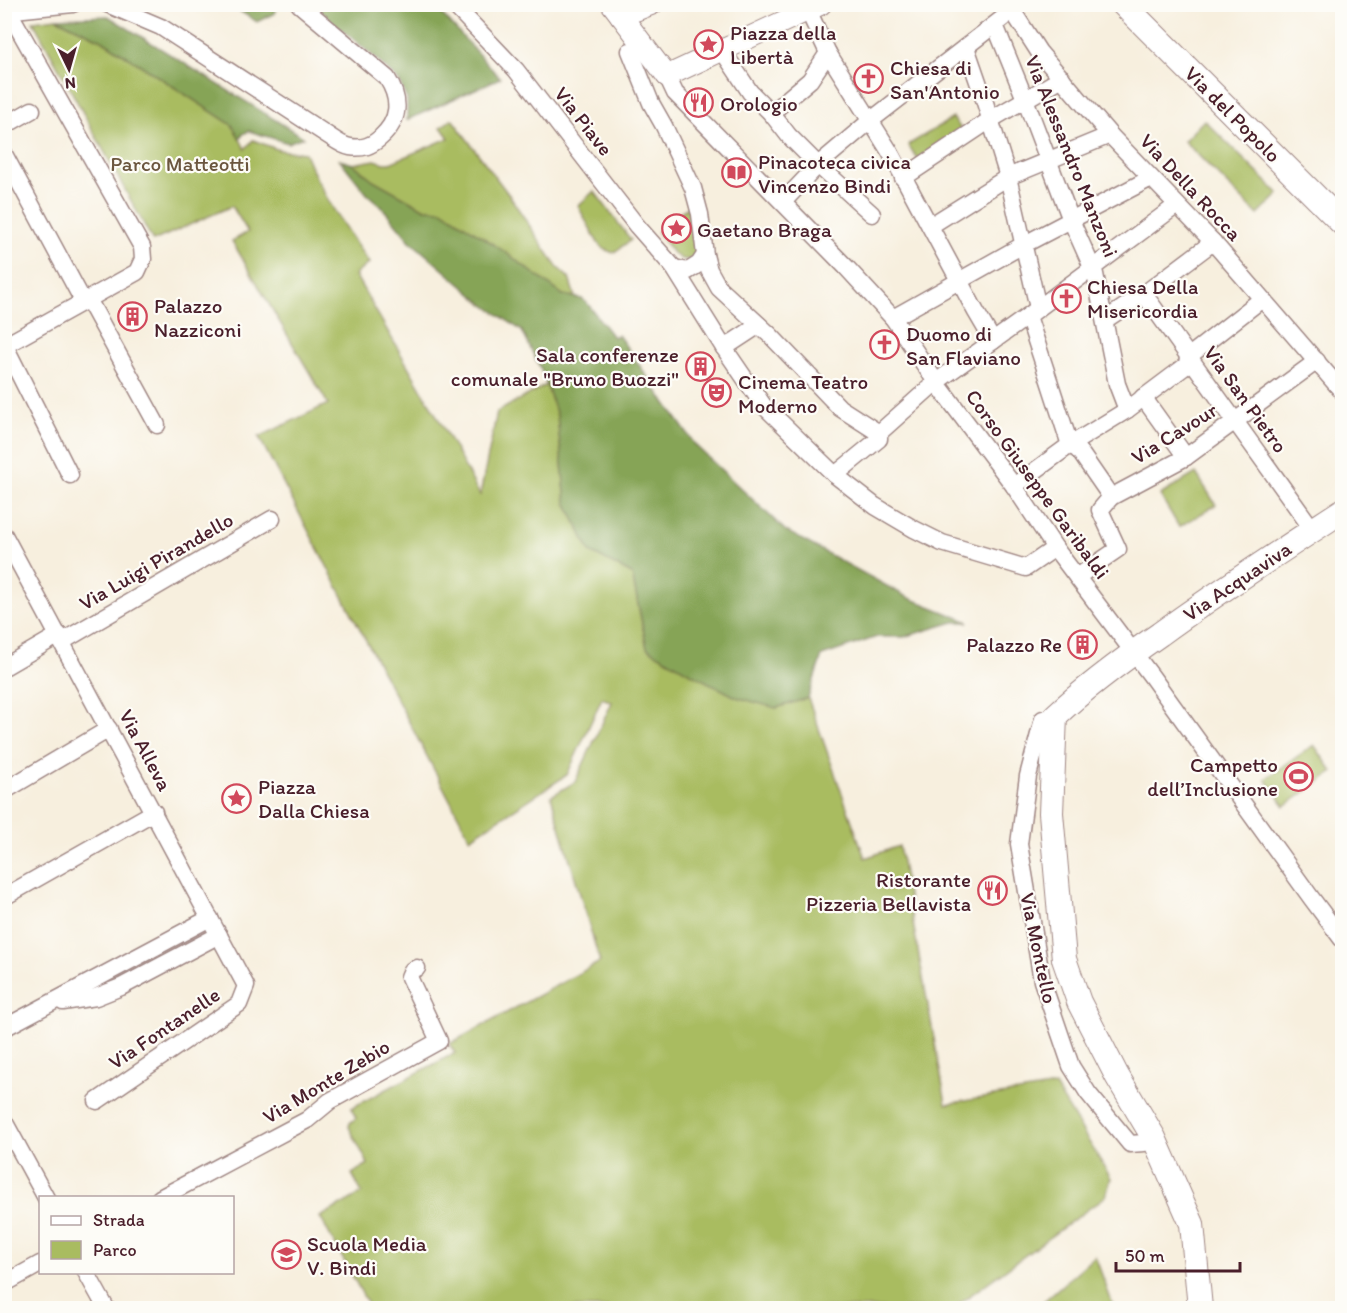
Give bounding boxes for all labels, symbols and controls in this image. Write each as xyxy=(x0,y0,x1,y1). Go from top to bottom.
place label: Piazza della Libertà xyxy=(730,20,836,69)
place icon: Piazza della Libertà xyxy=(693,28,725,60)
north arrow xyxy=(39,39,99,99)
street label: Via Alessandro Manzoni xyxy=(1020,51,1124,261)
place label: Chiesa di San'Antonio xyxy=(890,55,1000,104)
street label: Via del Popolo xyxy=(1180,61,1286,167)
church icon: Chiesa di San'Antonio xyxy=(853,63,885,95)
text: N xyxy=(64,74,76,93)
street label: Via Piave xyxy=(549,82,619,160)
restaurant icon: Orologio xyxy=(683,87,715,119)
place label: Orologio xyxy=(720,91,798,116)
street label: Via Della Rocca xyxy=(1135,128,1247,246)
place label: Pinacoteca civica Vincenzo Bindi xyxy=(758,149,911,198)
park label: Parco Matteotti xyxy=(110,151,250,176)
library icon: Pinacoteca civica Vincenzo Bindi xyxy=(721,157,753,189)
place icon: Gaetano Braga xyxy=(660,213,692,245)
place label: Gaetano Braga xyxy=(697,217,832,242)
place label: Chiesa Della Misericordia xyxy=(1087,274,1198,323)
church icon: Chiesa Della Misericordia xyxy=(1050,282,1082,314)
place label: Palazzo Nazziconi xyxy=(154,293,242,342)
building icon: Palazzo Nazziconi xyxy=(117,301,149,333)
place label: Duomo di San Flaviano xyxy=(906,321,1021,370)
church icon: Duomo di San Flaviano xyxy=(869,329,901,361)
street label: Via San Pietro xyxy=(1199,340,1293,458)
place label: Sala conferenze comunale "Bruno Buozzi" xyxy=(451,342,679,391)
building icon: Sala conferenze comunale "Bruno Buozzi" xyxy=(684,350,716,382)
place label: Cinema Teatro Moderno xyxy=(738,369,868,418)
theatre icon: Cinema Teatro Moderno xyxy=(701,377,733,409)
street label: Corso Giuseppe Garibaldi xyxy=(961,384,1115,584)
street label: Via Cavour xyxy=(1126,397,1222,469)
street label: Via Luigi Pirandello xyxy=(74,507,238,615)
street label: Via Acquaviva xyxy=(1178,536,1296,626)
building icon: Palazzo Re xyxy=(1067,628,1099,660)
place label: Palazzo Re xyxy=(966,632,1062,657)
street label: Via Alleva xyxy=(114,705,178,795)
place label: Campetto dell’Inclusione xyxy=(1147,752,1278,801)
sports icon: Campetto dell’Inclusione xyxy=(1283,760,1315,792)
place label: Piazza Dalla Chiesa xyxy=(258,774,370,823)
place icon: Piazza Dalla Chiesa xyxy=(221,782,253,814)
place label: Ristorante Pizzeria Bellavista xyxy=(806,867,971,916)
restaurant icon: Ristorante Pizzeria Bellavista xyxy=(976,875,1008,907)
street label: Via Montello xyxy=(1015,890,1063,1006)
street label: Via Fontanelle xyxy=(104,982,224,1074)
street label: Via Monte Zebio xyxy=(258,1033,394,1129)
legend xyxy=(39,1196,234,1274)
text: Strada xyxy=(93,1209,145,1231)
place label: Scuola Media V. Bindi xyxy=(307,1231,427,1280)
scale bar xyxy=(1116,1235,1240,1273)
text: Parco xyxy=(93,1239,137,1261)
school or university icon: Scuola Media V. Bindi xyxy=(270,1239,302,1271)
text: 50 m xyxy=(1125,1245,1165,1267)

